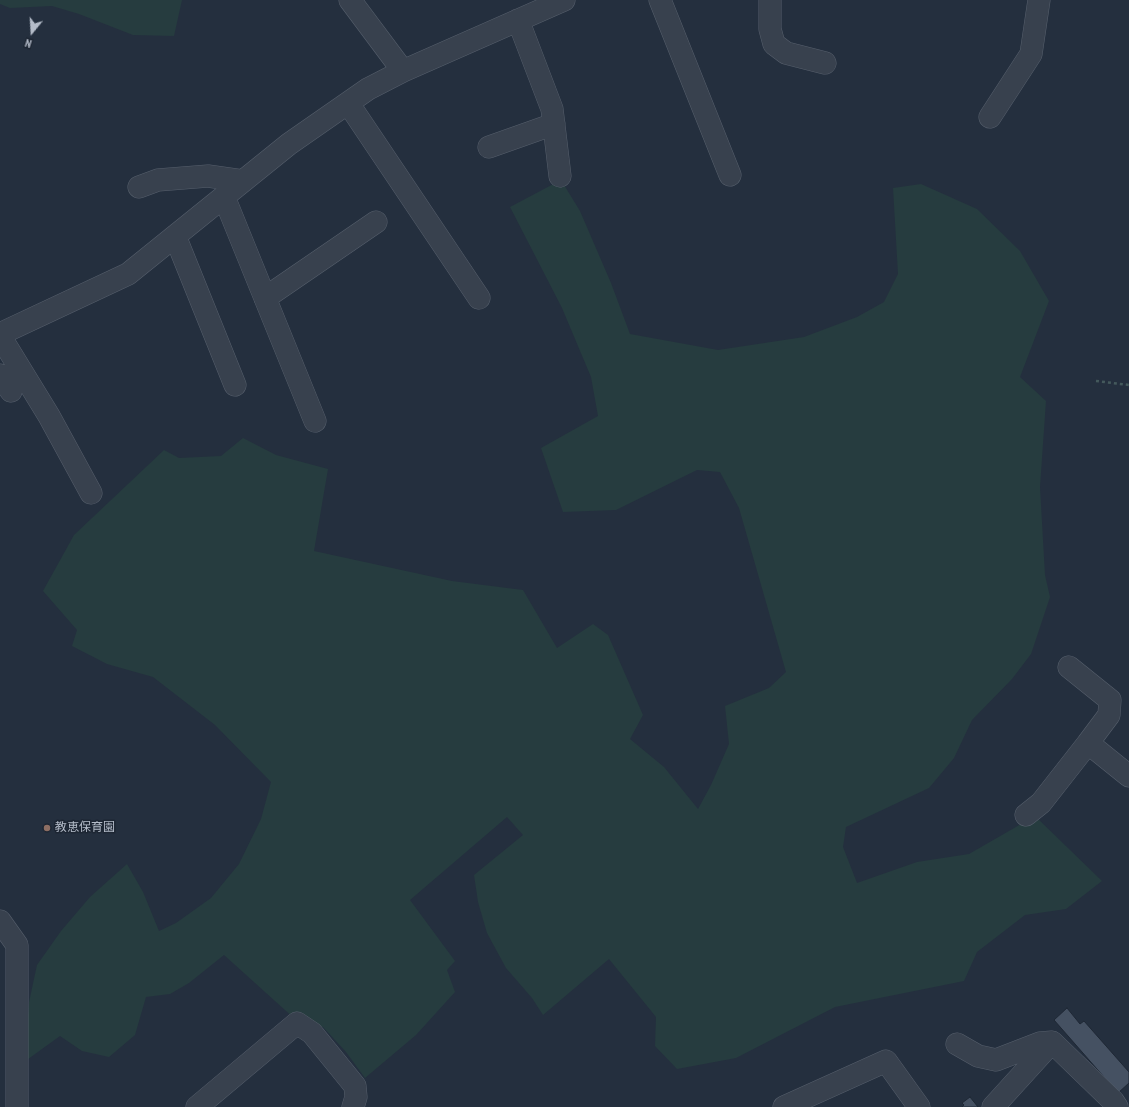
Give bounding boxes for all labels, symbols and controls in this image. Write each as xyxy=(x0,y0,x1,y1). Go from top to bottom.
north arrow xyxy=(12,12,52,52)
text: N xyxy=(23,36,33,51)
place label: 教恵保育園 xyxy=(55,821,115,835)
marker: 教恵保育園 xyxy=(42,823,52,833)

